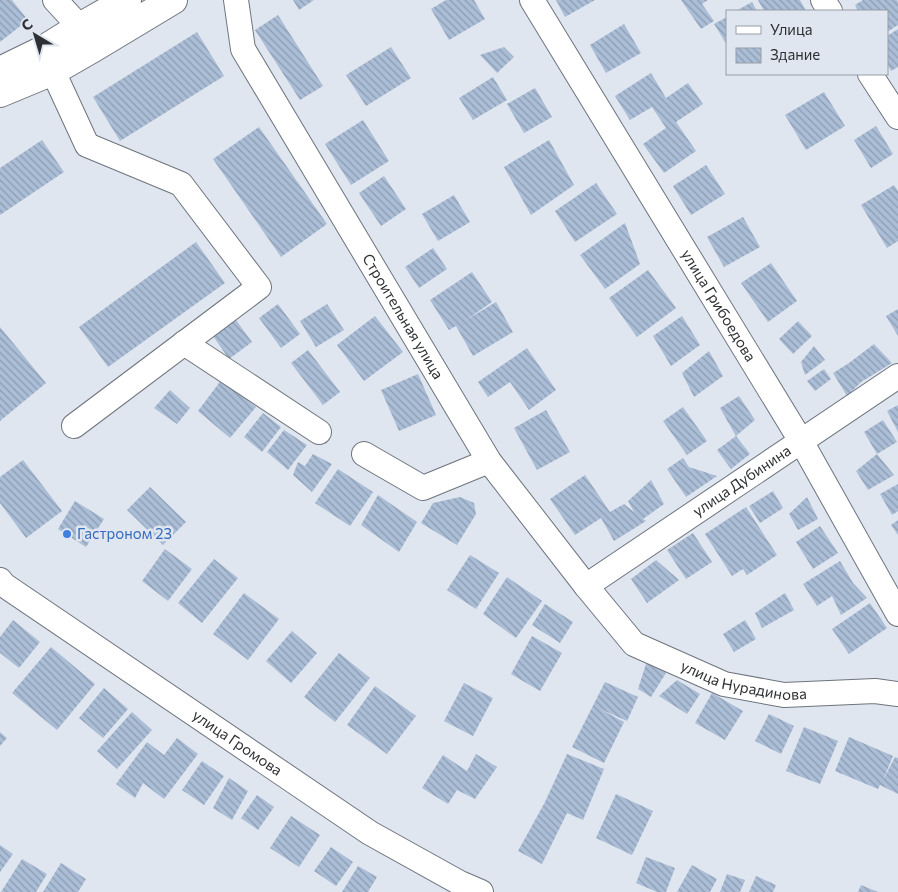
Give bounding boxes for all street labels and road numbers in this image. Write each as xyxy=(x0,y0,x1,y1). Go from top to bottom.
street label: улица Грибоедова xyxy=(678,246,760,364)
street label: Строительная улица xyxy=(359,250,448,382)
street label: улица Дубинина xyxy=(689,441,794,520)
street label: улица Нурадинова xyxy=(678,656,807,703)
street label: улица Громова xyxy=(189,705,286,779)

